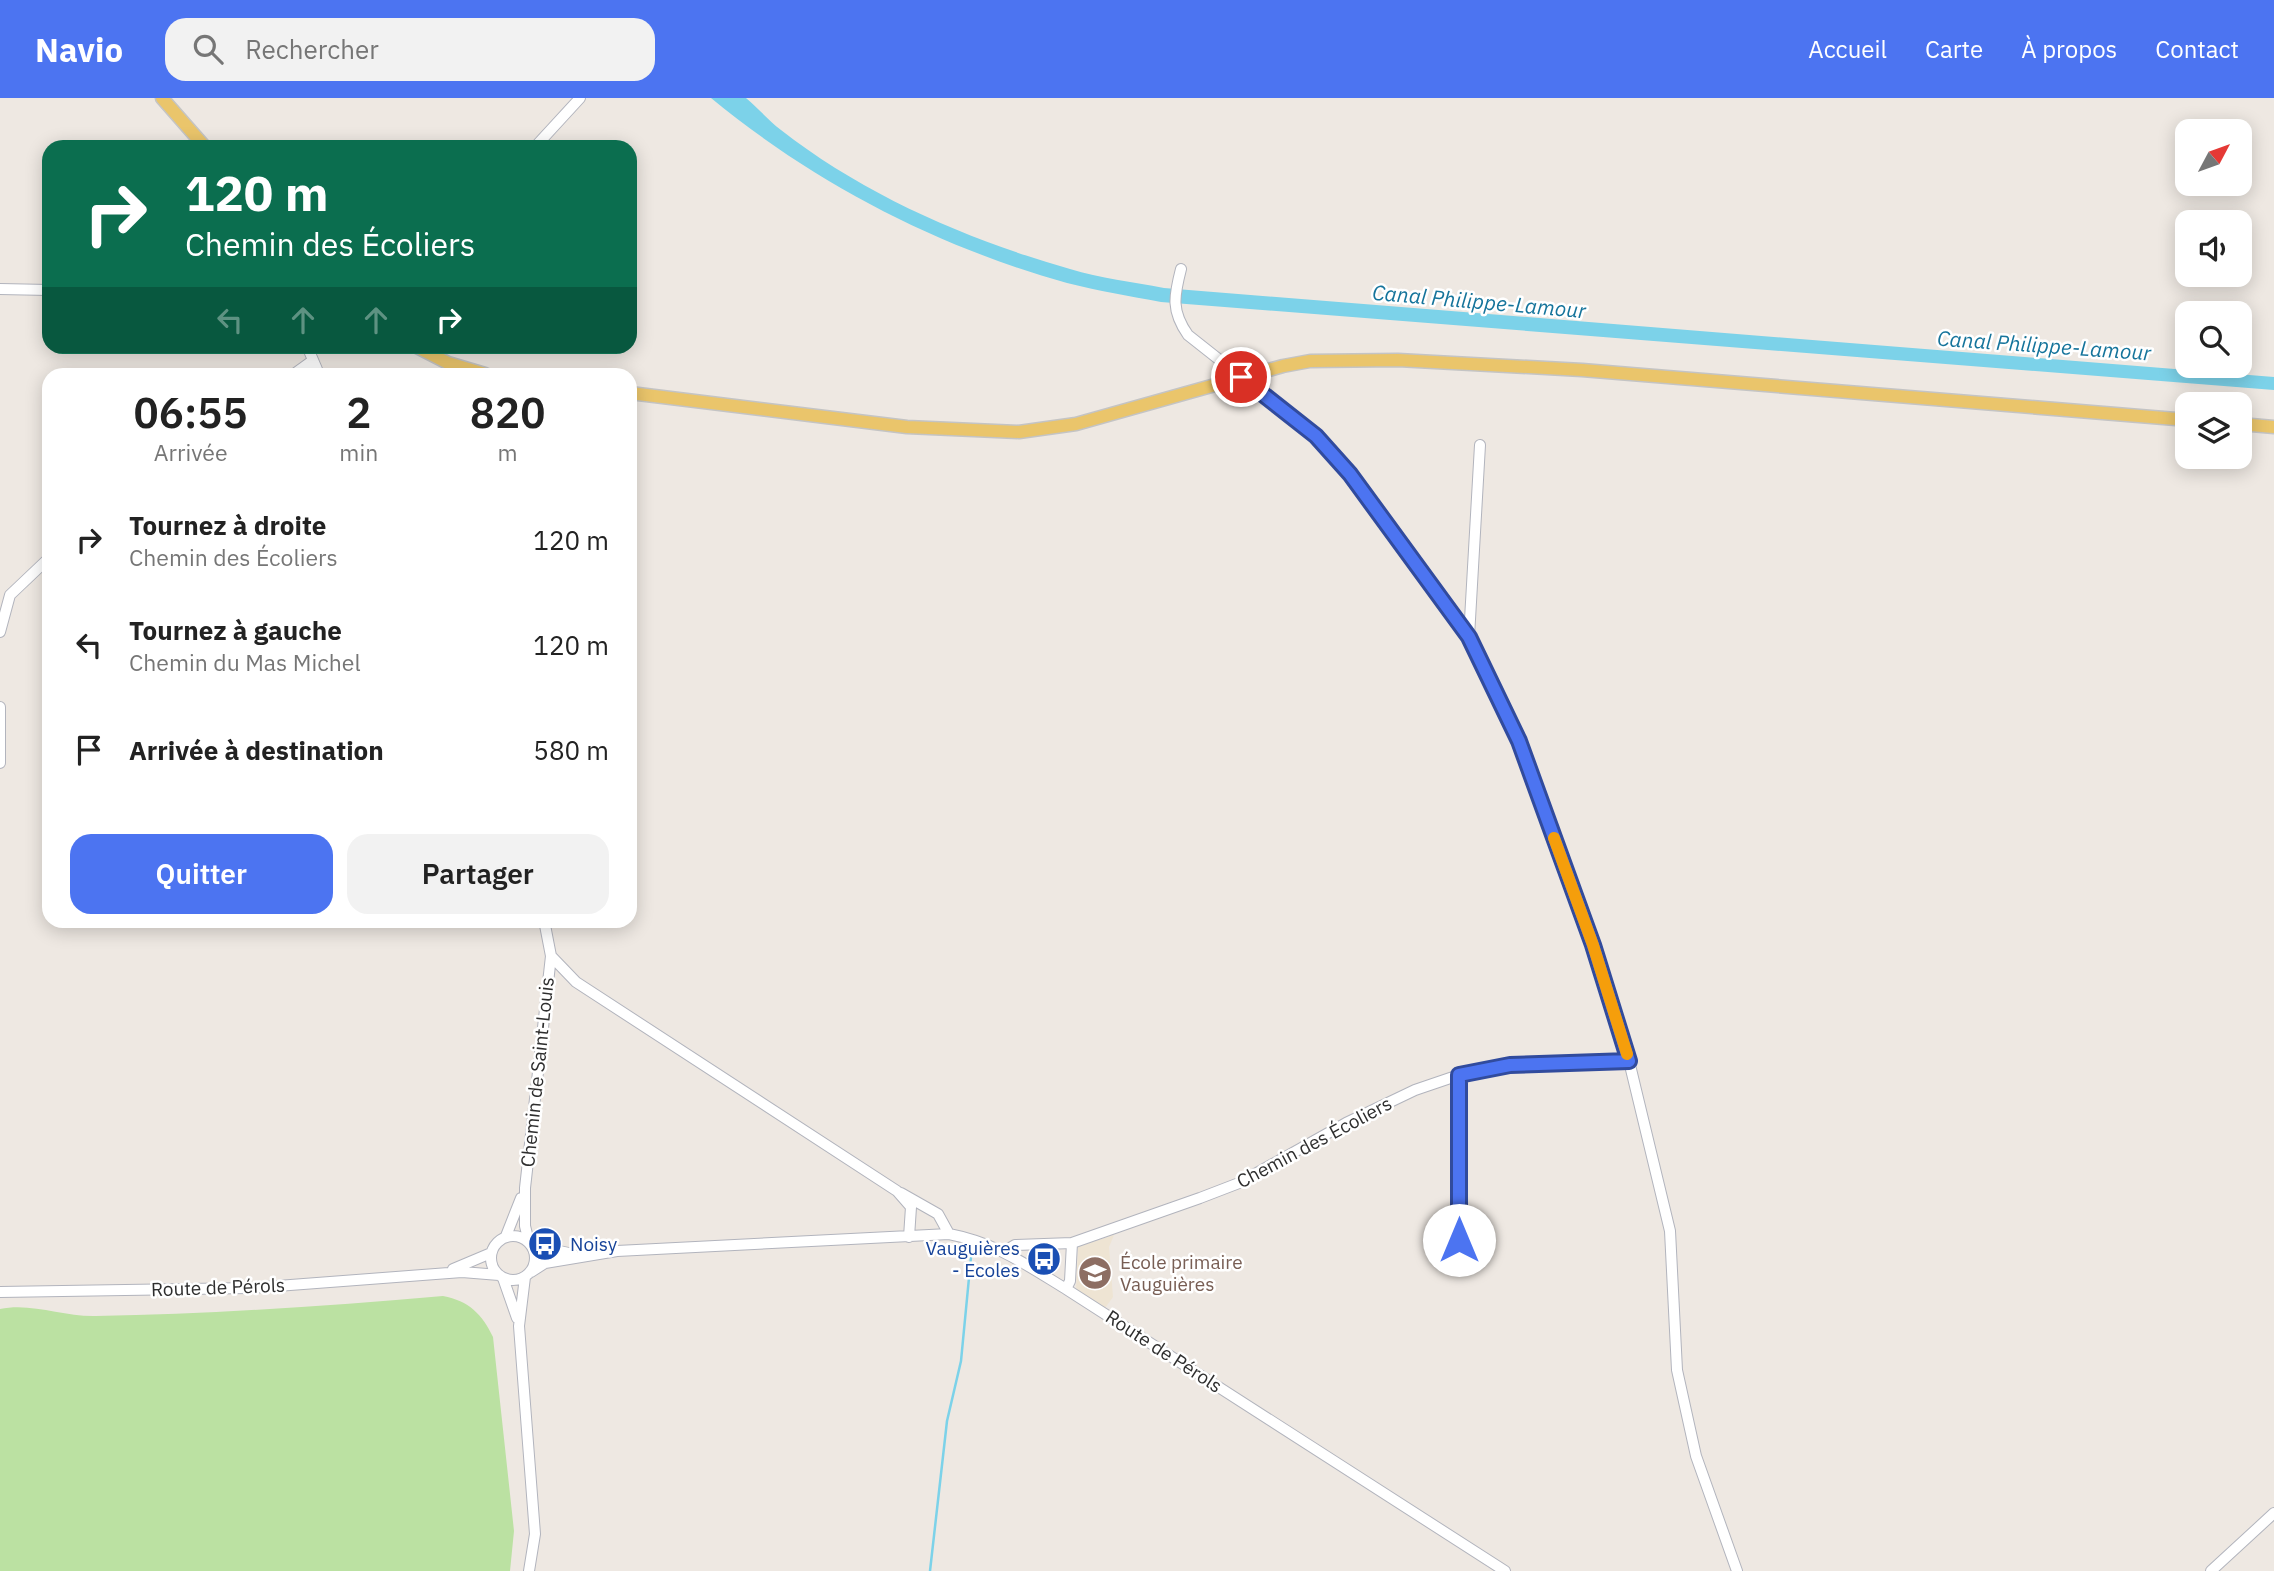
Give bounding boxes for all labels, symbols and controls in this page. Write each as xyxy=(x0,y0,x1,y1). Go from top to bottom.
search box xyxy=(165,18,655,81)
text: Navio xyxy=(35,28,123,71)
icon: search xyxy=(189,30,227,68)
text: Rechercher xyxy=(245,32,379,66)
text: Accueil xyxy=(1808,33,1887,65)
text: Carte xyxy=(1925,33,1983,65)
text: À propos xyxy=(2021,33,2117,65)
text: Contact xyxy=(2155,33,2239,65)
north arrow xyxy=(2175,119,2252,196)
map controls xyxy=(2175,119,2252,469)
text: 120 m xyxy=(185,161,329,224)
icon: right xyxy=(70,168,161,259)
button: sound xyxy=(2175,210,2252,287)
text: Chemin des Écoliers xyxy=(185,223,475,265)
water label: Canal Philippe-Lamour xyxy=(1371,278,1588,324)
icon: left xyxy=(211,301,249,339)
icon: ahead xyxy=(284,301,322,339)
icon: ahead xyxy=(357,301,395,339)
icon: right xyxy=(430,301,468,339)
button: search xyxy=(2175,301,2252,378)
water label: Canal Philippe-Lamour xyxy=(1936,324,2153,367)
pin xyxy=(1211,347,1271,407)
icon: arrive xyxy=(1222,358,1260,396)
text: 06:55 xyxy=(134,385,248,440)
text: 2 xyxy=(346,385,371,440)
text: 820 xyxy=(470,385,545,440)
button: layers xyxy=(2175,392,2252,469)
text: Arrivée xyxy=(154,437,228,467)
text: min xyxy=(339,437,378,467)
text: m xyxy=(498,437,518,467)
text: Tournez à droite xyxy=(129,508,326,542)
icon: right xyxy=(70,521,108,559)
text: 120 m xyxy=(533,523,609,557)
text: Chemin des Écoliers xyxy=(129,542,338,572)
text: Tournez à gauche xyxy=(129,613,342,647)
icon: left xyxy=(70,626,108,664)
text: 120 m xyxy=(533,628,609,662)
text: Chemin du Mas Michel xyxy=(129,647,361,677)
icon: arrive xyxy=(70,731,108,769)
text: Arrivée à destination xyxy=(129,733,384,767)
text: 580 m xyxy=(533,733,609,767)
button: Quitter xyxy=(70,834,333,914)
button: Partager xyxy=(347,834,609,914)
street label: Chemin de Saint-Louis xyxy=(515,976,559,1168)
street label: Chemin des Écoliers xyxy=(1232,1091,1396,1193)
position arrow xyxy=(1422,1203,1496,1277)
bus stop icon: Noisy xyxy=(526,1225,564,1263)
place label: Noisy xyxy=(570,1232,618,1256)
place label: Vauguières - Ecoles xyxy=(926,1236,1020,1282)
bus stop icon: Vauguières - Ecoles xyxy=(1025,1240,1063,1278)
place label: École primaire Vauguières xyxy=(1120,1250,1243,1296)
school or university icon: École primaire Vauguières xyxy=(1076,1254,1114,1292)
street label: Route de Pérols xyxy=(150,1273,286,1301)
street label: Route de Pérols xyxy=(1101,1304,1227,1398)

